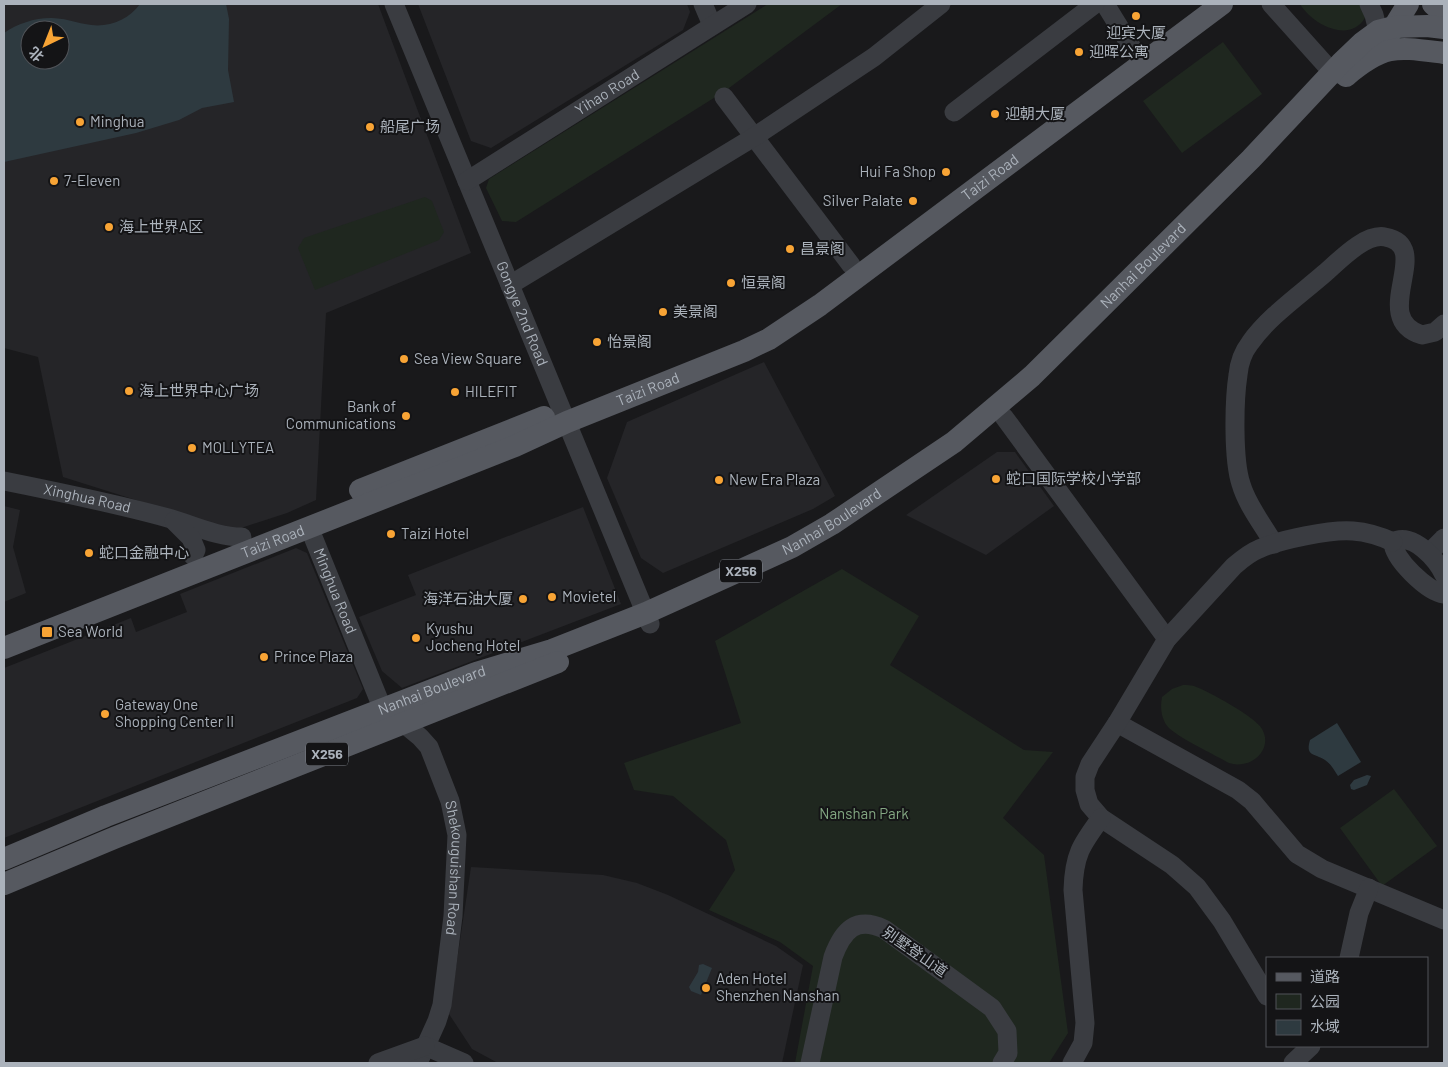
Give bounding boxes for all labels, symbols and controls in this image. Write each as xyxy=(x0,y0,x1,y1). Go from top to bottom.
marker: 迎宾大厦 xyxy=(1130,10,1142,22)
north arrow xyxy=(20,20,70,70)
place label: 迎宾大厦 xyxy=(1106,23,1166,41)
place label: 迎晖公寓 xyxy=(1089,42,1149,60)
text: 北 xyxy=(25,44,47,66)
marker: 迎晖公寓 xyxy=(1073,46,1085,58)
street label: Yihao Road xyxy=(571,64,642,118)
place label: 迎朝大厦 xyxy=(1005,104,1065,122)
marker: 迎朝大厦 xyxy=(989,108,1001,120)
place label: Minghua xyxy=(90,112,144,130)
marker: Minghua xyxy=(74,116,86,128)
place label: 船尾广场 xyxy=(380,117,440,135)
marker: 船尾广场 xyxy=(364,121,376,133)
street label: Taizi Road xyxy=(957,150,1022,204)
place label: Hui Fa Shop xyxy=(859,162,936,180)
marker: Hui Fa Shop xyxy=(940,166,952,178)
place label: 7-Eleven xyxy=(64,171,120,189)
marker: 7-Eleven xyxy=(48,175,60,187)
place label: Silver Palate xyxy=(823,191,903,209)
marker: Silver Palate xyxy=(907,195,919,207)
place label: 海上世界A区 xyxy=(119,217,203,235)
street label: Nanhai Boulevard xyxy=(1096,219,1189,311)
marker: 海上世界A区 xyxy=(103,221,115,233)
place label: 昌景阁 xyxy=(800,239,845,257)
marker: 昌景阁 xyxy=(784,243,796,255)
street label: Gongye 2nd Road xyxy=(493,258,552,368)
place label: 恒景阁 xyxy=(741,273,786,291)
marker: 恒景阁 xyxy=(725,277,737,289)
place label: 美景阁 xyxy=(673,302,718,320)
marker: 美景阁 xyxy=(657,306,669,318)
place label: 怡景阁 xyxy=(607,332,652,350)
marker: 怡景阁 xyxy=(591,336,603,348)
place label: Sea View Square xyxy=(414,349,522,367)
marker: Sea View Square xyxy=(398,353,410,365)
street label: Taizi Road xyxy=(613,368,682,409)
place label: 海上世界中心广场 xyxy=(139,381,259,399)
place label: HILEFIT xyxy=(465,382,517,400)
marker: 海上世界中心广场 xyxy=(123,385,135,397)
marker: HILEFIT xyxy=(449,386,461,398)
place label: Bank of Communications xyxy=(286,397,396,432)
marker: Bank of Communications xyxy=(400,410,412,422)
place label: MOLLYTEA xyxy=(202,438,274,456)
marker: MOLLYTEA xyxy=(186,442,198,454)
place label: 蛇口国际学校小学部 xyxy=(1006,469,1141,487)
place label: New Era Plaza xyxy=(729,470,820,488)
marker: 蛇口国际学校小学部 xyxy=(990,473,1002,485)
marker: New Era Plaza xyxy=(713,474,725,486)
street label: Xinghua Road xyxy=(42,479,133,516)
street label: Nanhai Boulevard xyxy=(779,484,884,558)
street label: Taizi Road xyxy=(238,520,307,561)
place label: Taizi Hotel xyxy=(401,524,469,542)
marker: Taizi Hotel xyxy=(385,528,397,540)
place label: 蛇口金融中心 xyxy=(99,543,189,561)
street label: Minghua Road xyxy=(310,545,361,636)
marker: 蛇口金融中心 xyxy=(83,547,95,559)
road number: X256 xyxy=(720,560,762,582)
place label: Movietel xyxy=(562,587,616,605)
place label: 海洋石油大厦 xyxy=(423,589,513,607)
marker: Movietel xyxy=(546,591,558,603)
marker: 海洋石油大厦 xyxy=(517,593,529,605)
place label: Kyushu Jocheng Hotel xyxy=(426,619,520,654)
place label: Sea World xyxy=(58,622,123,640)
marker: Sea World xyxy=(40,625,54,639)
marker: Kyushu Jocheng Hotel xyxy=(410,632,422,644)
place label: Prince Plaza xyxy=(274,647,353,665)
marker: Prince Plaza xyxy=(258,651,270,663)
street label: Nanhai Boulevard xyxy=(375,661,487,718)
place label: Gateway One Shopping Center II xyxy=(115,695,234,730)
marker: Gateway One Shopping Center II xyxy=(99,708,111,720)
road number: X256 xyxy=(306,742,348,766)
street label: Shekouguishan Road xyxy=(442,799,467,937)
park label: Nanshan Park xyxy=(819,804,909,822)
street label: 别墅登山道 xyxy=(880,922,951,980)
legend xyxy=(1266,957,1428,1047)
text: 道路 xyxy=(1310,967,1340,985)
place label: Aden Hotel Shenzhen Nanshan xyxy=(716,969,840,1004)
marker: Aden Hotel Shenzhen Nanshan xyxy=(700,982,712,994)
text: 公园 xyxy=(1310,992,1340,1010)
text: 水域 xyxy=(1310,1017,1340,1035)

